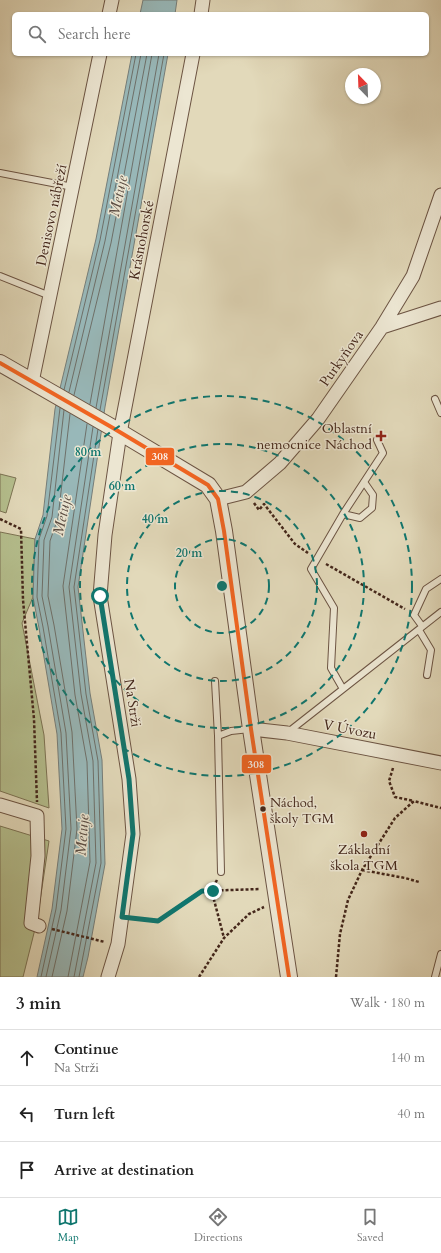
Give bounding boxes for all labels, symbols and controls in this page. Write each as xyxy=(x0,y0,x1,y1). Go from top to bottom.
search box xyxy=(12,12,429,56)
icon: search xyxy=(26,23,48,45)
text: Search here xyxy=(58,24,131,44)
north arrow xyxy=(345,68,381,104)
street label: Denisovo nábřeží xyxy=(31,162,72,268)
water label: Metuje xyxy=(104,173,132,218)
street label: Krásnohorské xyxy=(124,199,159,282)
street label: Purkyňova xyxy=(315,326,368,390)
place label: Oblastní nemocnice Náchod xyxy=(256,419,373,454)
marker: Oblastní nemocnice Náchod xyxy=(375,430,387,442)
text: 80 m xyxy=(75,444,102,460)
line badge: 308 xyxy=(145,447,175,466)
text: 308 xyxy=(152,449,168,464)
text: 60 m xyxy=(109,478,136,494)
water label: Metuje xyxy=(48,492,76,537)
text: 40 m xyxy=(142,511,169,527)
text: 20 m xyxy=(176,545,203,561)
centre of rings xyxy=(215,579,229,593)
route start xyxy=(91,587,109,605)
street label: Na Strži xyxy=(119,678,146,729)
street label: V Úvozu xyxy=(322,715,379,744)
line badge: 308 xyxy=(241,754,272,774)
text: 308 xyxy=(248,757,264,772)
place label: Náchod, školy TGM xyxy=(270,794,334,828)
marker: Náchod, školy TGM xyxy=(258,804,268,814)
water label: Metuje xyxy=(71,813,93,856)
marker: Základní škola TGM xyxy=(359,829,369,839)
place label: Základní škola TGM xyxy=(330,840,398,875)
route end xyxy=(204,882,222,900)
text: 3 min xyxy=(16,992,61,1015)
text: Walk · 180 m xyxy=(350,994,425,1012)
text: Continue xyxy=(54,1039,119,1059)
icon: ahead xyxy=(16,1047,38,1069)
text: 140 m xyxy=(391,1049,425,1067)
text: Na Strži xyxy=(54,1059,99,1077)
icon: left xyxy=(16,1103,38,1125)
text: Turn left xyxy=(54,1104,115,1124)
text: 40 m xyxy=(397,1105,425,1123)
icon: arrive xyxy=(16,1159,38,1181)
text: Arrive at destination xyxy=(54,1160,194,1180)
tab: Map xyxy=(57,1206,79,1245)
tab: Directions xyxy=(194,1206,242,1245)
tab: Saved xyxy=(357,1206,384,1245)

